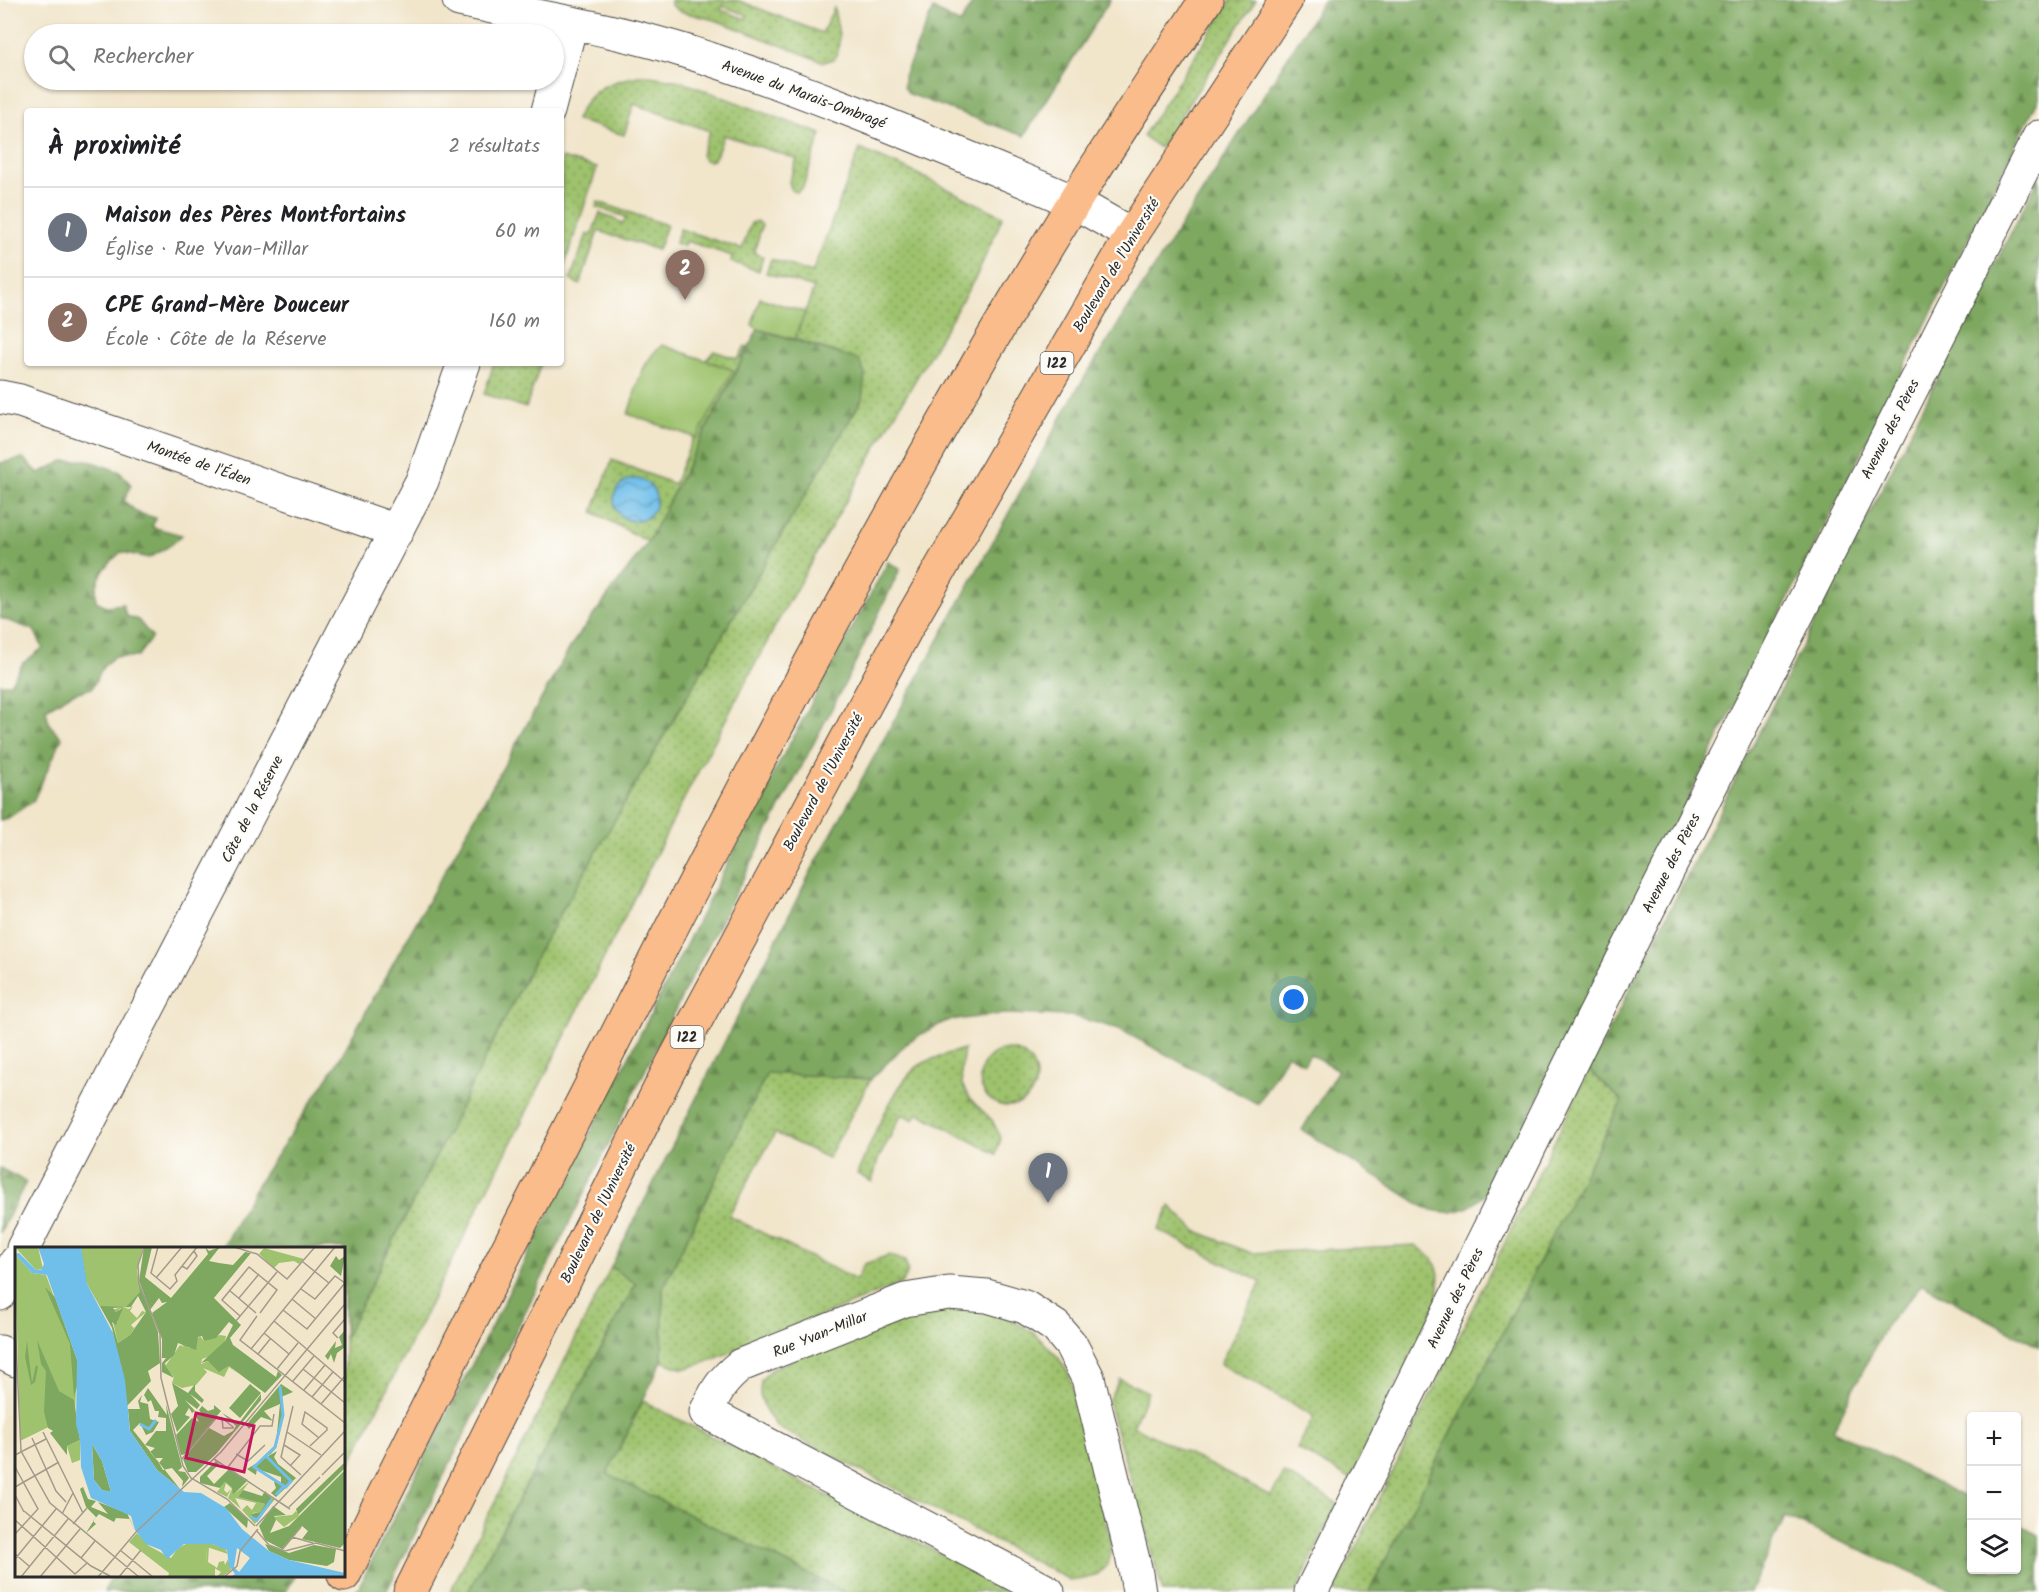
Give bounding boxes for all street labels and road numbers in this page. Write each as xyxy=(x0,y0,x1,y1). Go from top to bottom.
street label: Avenue du Marais-Ombragé xyxy=(718,54,891,136)
street label: Boulevard de l'Université xyxy=(1067,193,1167,337)
road number: 122 xyxy=(1040,352,1074,374)
street label: Avenue des Pères xyxy=(1855,375,1927,484)
street label: Montée de l'Éden xyxy=(143,435,254,493)
street label: Boulevard de l'Université xyxy=(777,708,871,856)
street label: Côte de la Réserve xyxy=(215,751,290,867)
street label: Avenue des Pères xyxy=(1636,809,1708,918)
road number: 122 xyxy=(670,1026,704,1048)
street label: Boulevard de l'Université xyxy=(555,1138,644,1287)
street label: Avenue des Pères xyxy=(1421,1243,1491,1353)
street label: Rue Yvan-Millar xyxy=(769,1305,872,1365)

